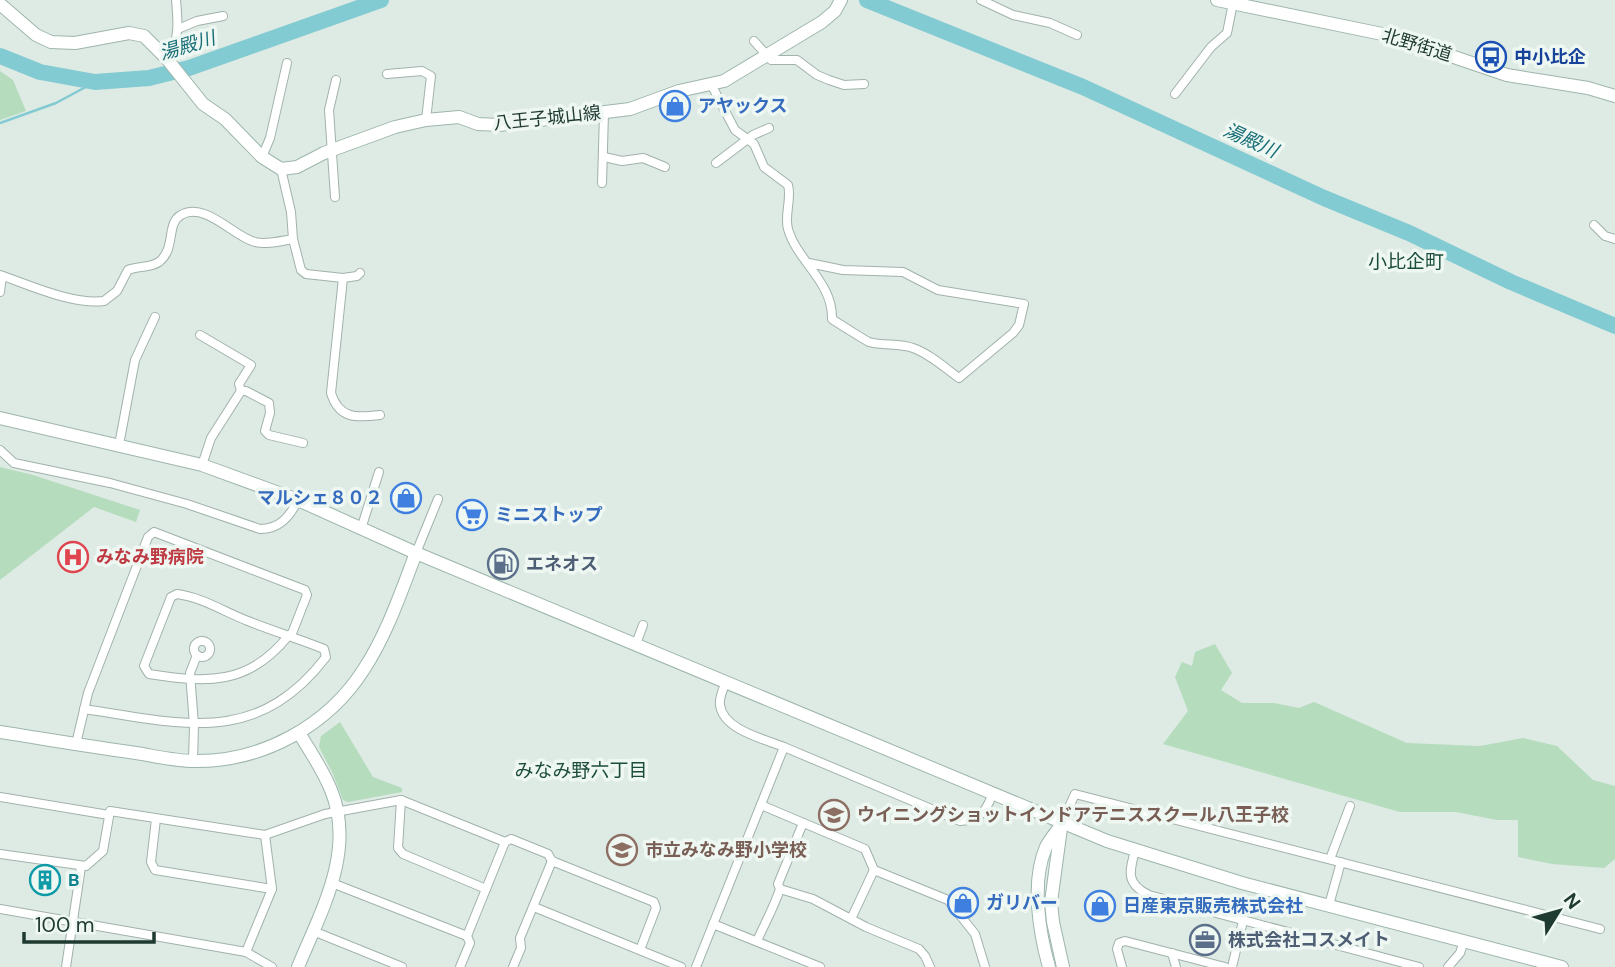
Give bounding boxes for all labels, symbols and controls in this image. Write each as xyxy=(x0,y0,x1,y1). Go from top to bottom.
street label: 北野街道 xyxy=(1379,23,1455,67)
water label: 湯殿川 xyxy=(156,25,220,66)
bus stop icon: 中小比企 xyxy=(1474,40,1508,74)
place label: 中小比企 xyxy=(1514,45,1586,69)
shop icon: アヤックス xyxy=(658,89,692,123)
place label: アヤックス xyxy=(698,94,787,118)
street label: 八王子城山線 xyxy=(492,100,602,136)
water label: 湯殿川 xyxy=(1220,117,1284,164)
district label: 小比企町 xyxy=(1368,249,1444,274)
shop icon: マルシェ８０２ xyxy=(389,481,423,515)
place label: マルシェ８０２ xyxy=(257,486,383,510)
supermarket icon: ミニストップ xyxy=(455,498,489,532)
place label: ミニストップ xyxy=(495,503,603,527)
hospital icon: みなみ野病院 xyxy=(56,540,90,574)
place label: みなみ野病院 xyxy=(96,545,204,569)
fuel station icon: エネオス xyxy=(486,547,520,581)
place label: エネオス xyxy=(526,552,598,576)
district label: みなみ野六丁目 xyxy=(514,758,648,783)
school or university icon: ウイニングショットインドアテニススクール八王子校 xyxy=(817,798,851,832)
place label: ウイニングショットインドアテニススクール八王子校 xyxy=(857,803,1289,827)
school or university icon: 市立みなみ野小学校 xyxy=(605,833,639,867)
place label: 市立みなみ野小学校 xyxy=(645,838,807,862)
building icon: B xyxy=(28,863,62,897)
place label: B xyxy=(68,868,79,892)
north arrow xyxy=(1524,876,1594,946)
shop icon: ガリバー xyxy=(946,886,980,920)
text: N xyxy=(1558,888,1586,914)
shop icon: 日産東京販売株式会社 xyxy=(1083,889,1117,923)
place label: ガリバー xyxy=(986,891,1058,915)
place label: 日産東京販売株式会社 xyxy=(1123,894,1303,918)
scale bar xyxy=(24,900,154,944)
text: 100 m xyxy=(35,911,95,939)
office icon: 株式会社コスメイト xyxy=(1188,923,1222,957)
place label: 株式会社コスメイト xyxy=(1228,928,1390,952)

